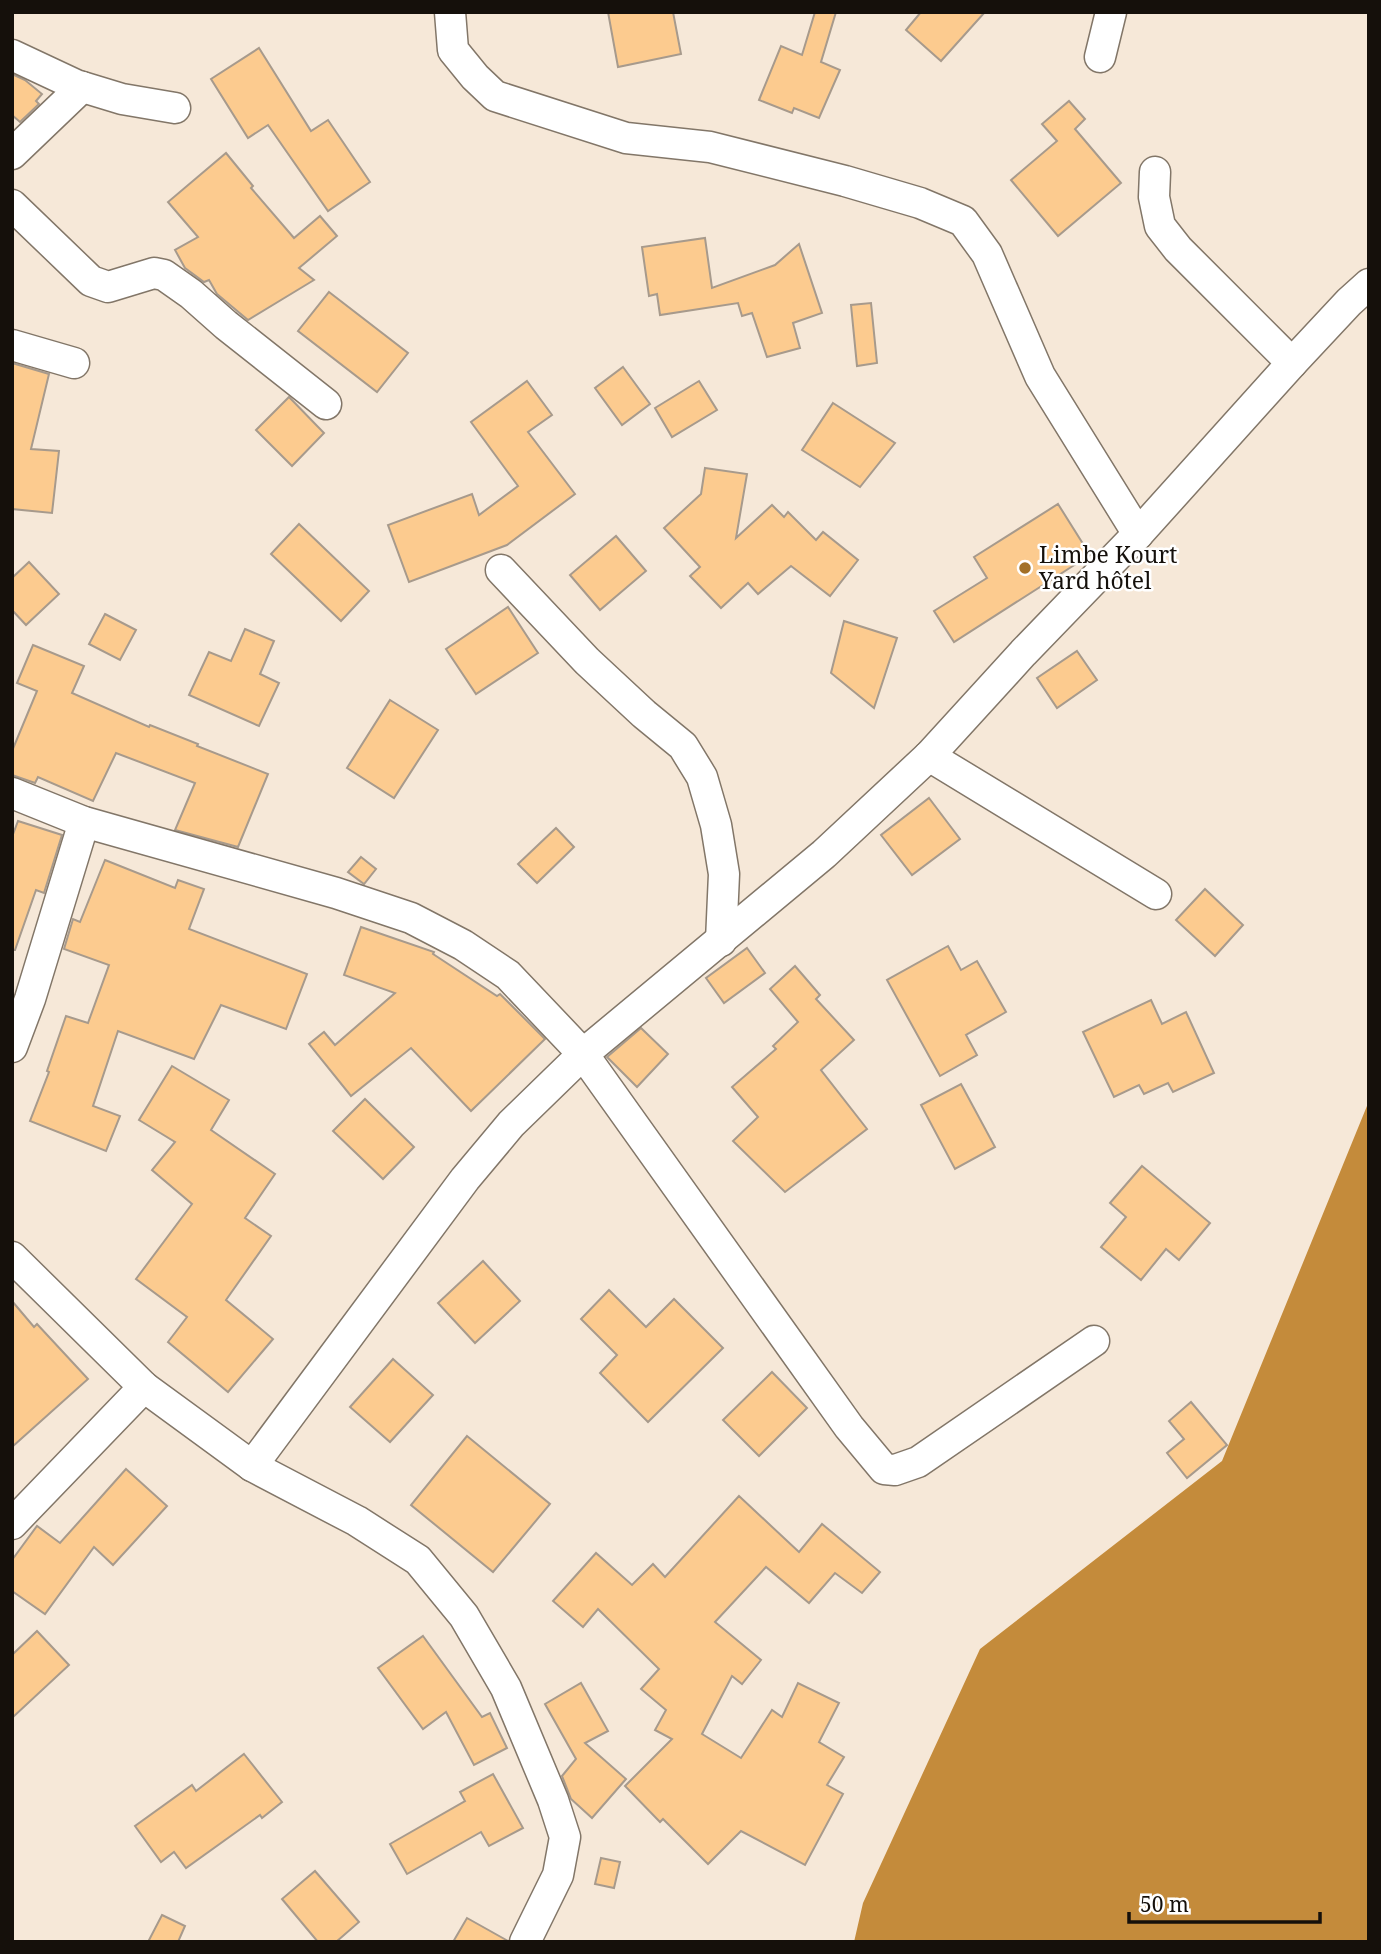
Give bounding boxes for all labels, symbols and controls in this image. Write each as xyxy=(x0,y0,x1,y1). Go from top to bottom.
place label: Limbe Kourt Yard hôtel xyxy=(1038,538,1177,596)
marker: Limbe Kourt Yard hôtel xyxy=(1017,560,1033,576)
scale bar xyxy=(1129,1881,1320,1925)
text: 50 m xyxy=(1140,1890,1189,1918)

